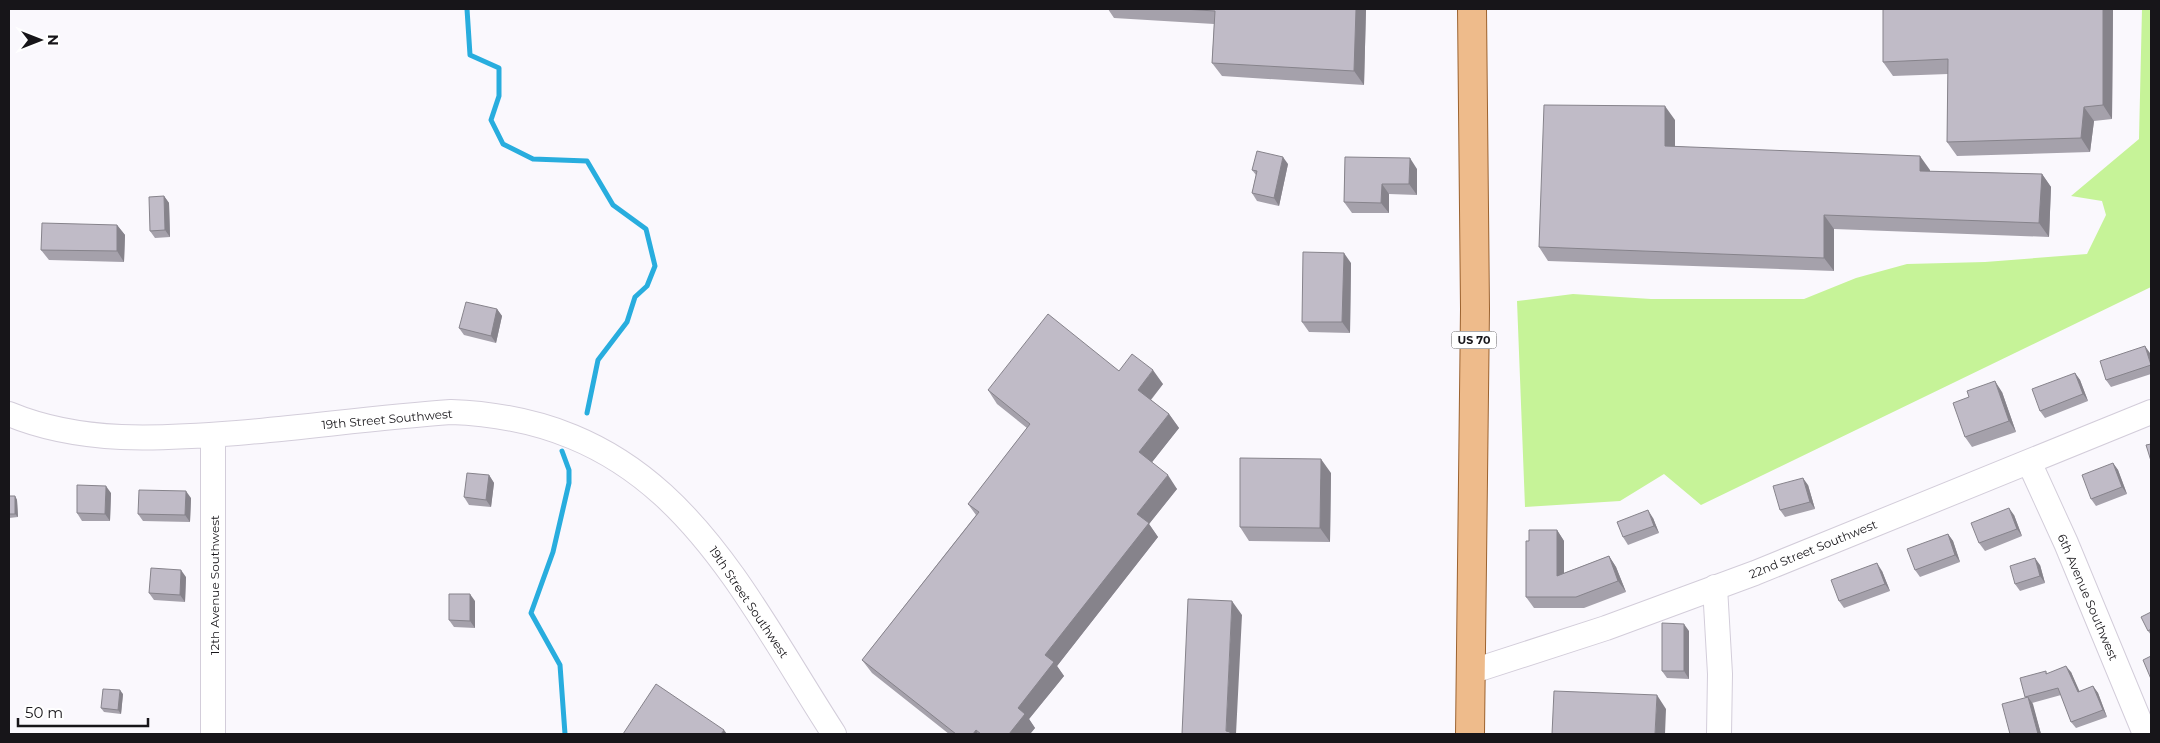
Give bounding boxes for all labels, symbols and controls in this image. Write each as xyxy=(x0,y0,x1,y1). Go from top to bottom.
north arrow xyxy=(15,15,65,65)
text: N xyxy=(44,34,62,46)
road number: US 70 xyxy=(1452,332,1496,348)
street label: 19th Street Southwest xyxy=(321,406,453,432)
street label: 12th Avenue Southwest xyxy=(207,515,222,655)
street label: 22nd Street Southwest xyxy=(1747,516,1879,582)
street label: 6th Avenue Southwest xyxy=(2055,531,2122,663)
street label: 19th Street Southwest xyxy=(706,543,792,661)
scale bar xyxy=(18,696,148,728)
text: 50 m xyxy=(25,703,63,722)

